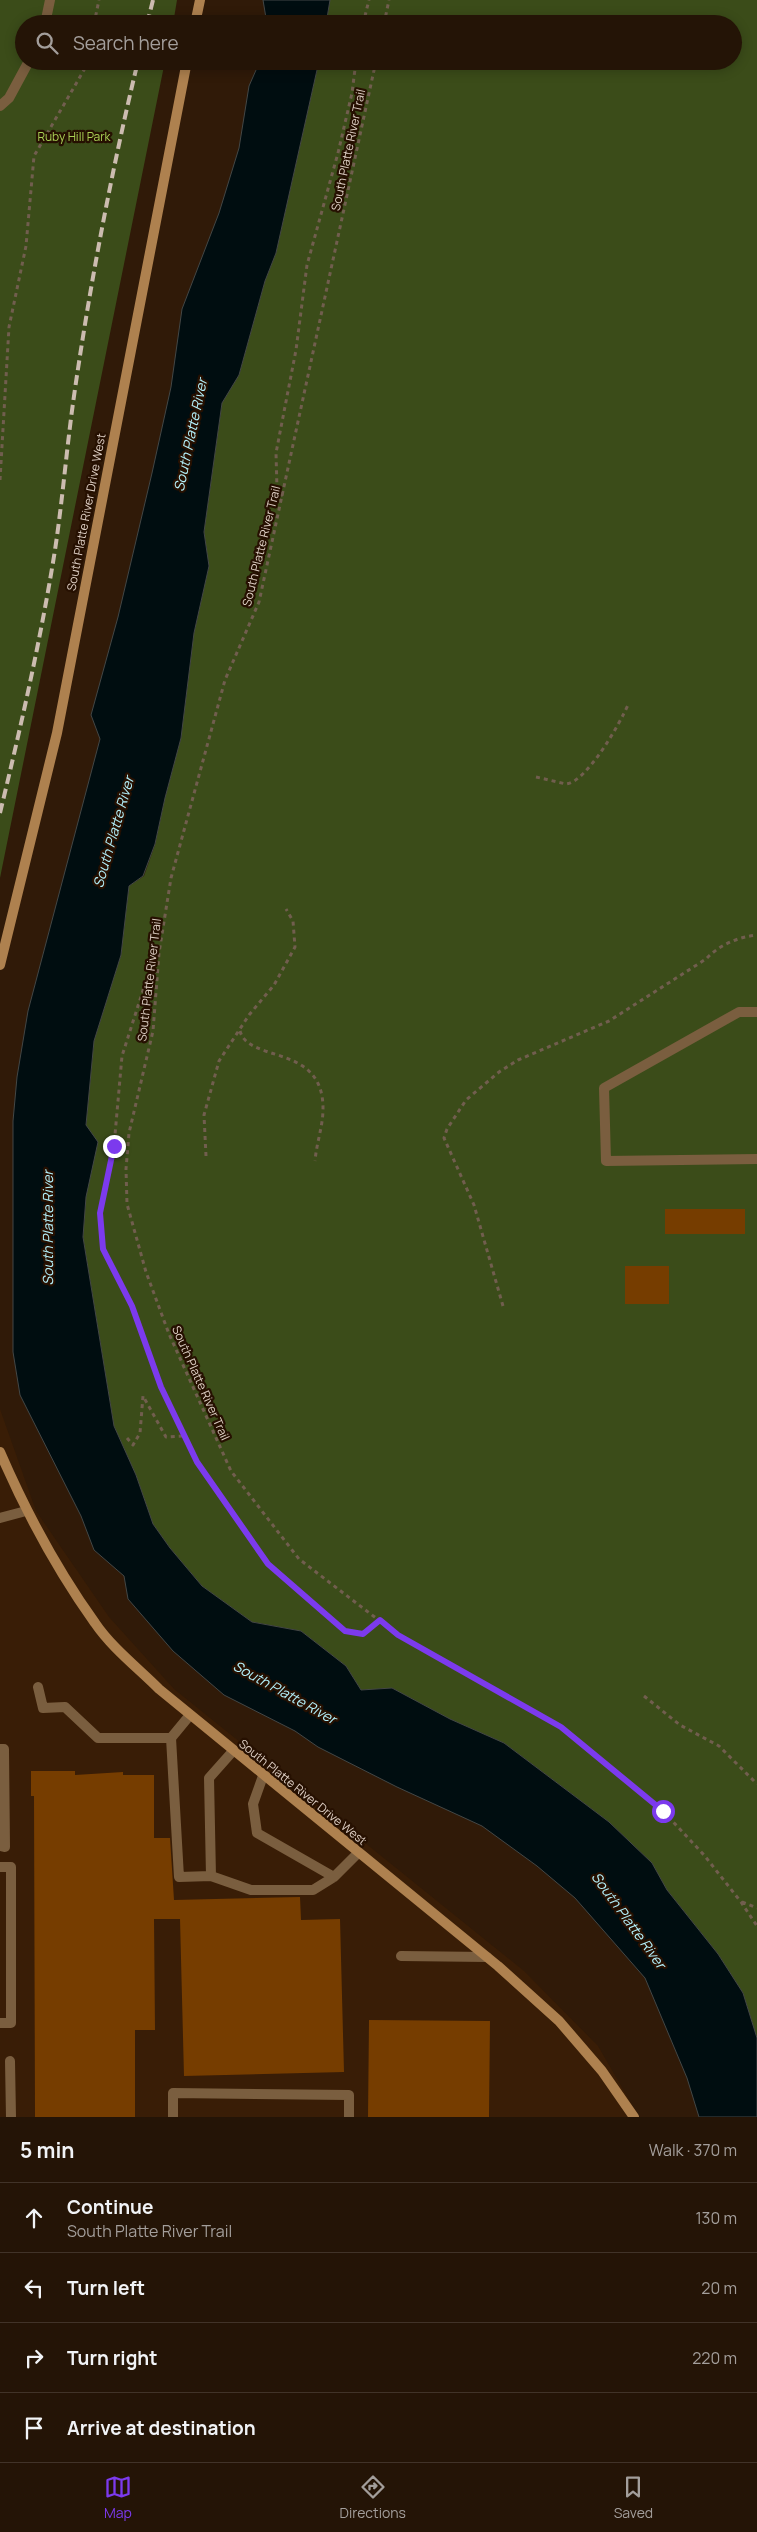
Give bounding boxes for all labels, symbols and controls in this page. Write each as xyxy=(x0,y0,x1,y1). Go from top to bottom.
search box xyxy=(15,15,742,70)
icon: search xyxy=(33,29,61,57)
text: Search here xyxy=(73,30,179,56)
street label: South Platte River Trail xyxy=(327,88,369,212)
park label: Ruby Hill Park xyxy=(37,128,112,145)
water label: South Platte River xyxy=(169,375,212,493)
street label: South Platte River Drive West xyxy=(62,432,110,592)
street label: South Platte River Trail xyxy=(238,484,284,608)
water label: South Platte River xyxy=(88,772,139,890)
street label: South Platte River Trail xyxy=(133,917,165,1043)
route end xyxy=(103,1135,126,1158)
water label: South Platte River xyxy=(38,1169,57,1285)
street label: South Platte River Trail xyxy=(168,1323,234,1443)
water label: South Platte River xyxy=(230,1656,342,1729)
street label: South Platte River Drive West xyxy=(235,1735,371,1849)
route start xyxy=(652,1800,675,1823)
water label: South Platte River xyxy=(588,1868,672,1974)
text: 5 min xyxy=(20,2136,74,2164)
text: Walk · 370 m xyxy=(649,2139,737,2161)
text: Continue xyxy=(67,2194,153,2220)
icon: ahead xyxy=(20,2204,48,2232)
text: 130 m xyxy=(695,2207,737,2229)
text: South Platte River Trail xyxy=(67,2220,232,2242)
icon: left xyxy=(20,2274,48,2302)
text: Turn left xyxy=(67,2275,145,2301)
text: 20 m xyxy=(701,2277,737,2299)
icon: right xyxy=(20,2344,48,2372)
text: Turn right xyxy=(67,2345,157,2371)
text: 220 m xyxy=(692,2347,737,2369)
icon: arrive xyxy=(20,2414,48,2442)
text: Arrive at destination xyxy=(67,2415,256,2441)
tab: Map xyxy=(104,2473,132,2522)
tab: Directions xyxy=(340,2473,406,2522)
tab: Saved xyxy=(614,2473,653,2522)

